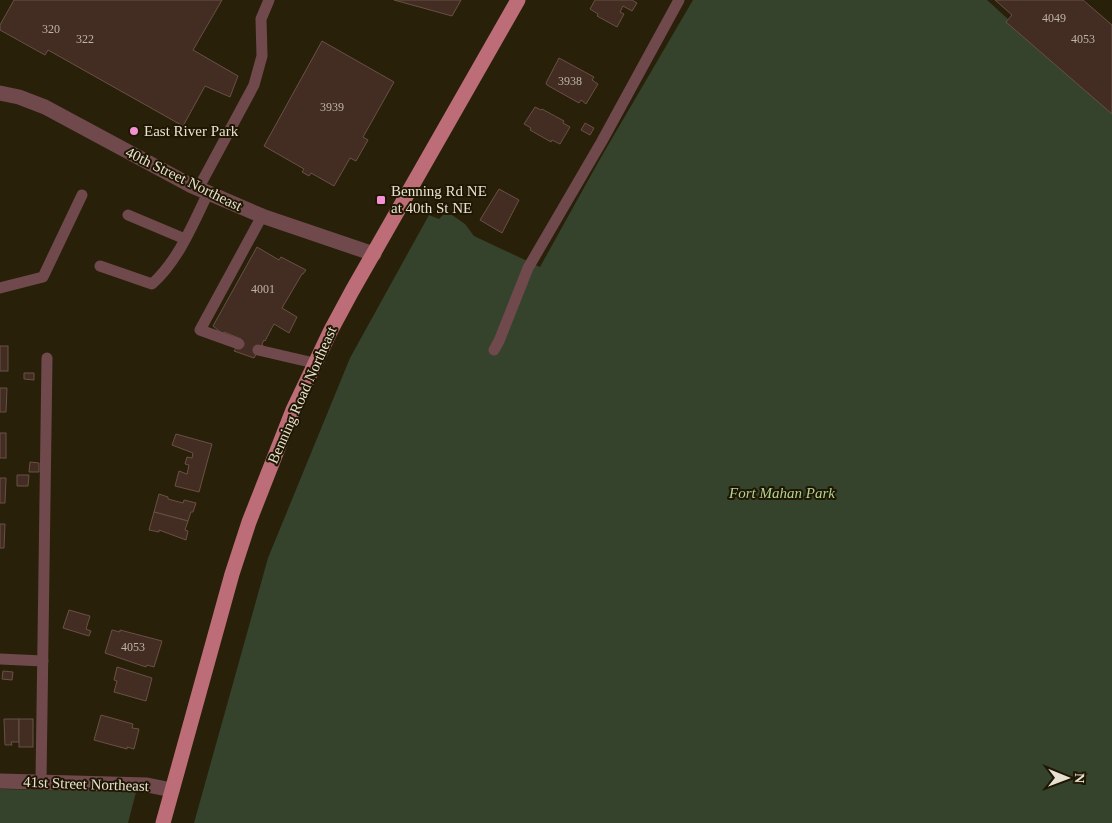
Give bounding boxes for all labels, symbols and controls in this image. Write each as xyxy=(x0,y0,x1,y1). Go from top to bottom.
house number: 4049 xyxy=(1042,11,1066,25)
house number: 320 xyxy=(42,22,60,36)
house number: 322 xyxy=(76,32,94,46)
house number: 4053 xyxy=(1071,32,1095,46)
house number: 3938 xyxy=(558,74,582,88)
house number: 3939 xyxy=(320,100,344,114)
place label: East River Park xyxy=(144,123,239,139)
marker: East River Park xyxy=(128,125,140,137)
street label: 40th Street Northeast xyxy=(123,144,246,214)
place label: Benning Rd NE at 40th St NE xyxy=(391,183,487,216)
marker: Benning Rd NE at 40th St NE xyxy=(375,194,387,206)
house number: 4001 xyxy=(251,282,275,296)
street label: Benning Road Northeast xyxy=(265,323,340,466)
park label: Fort Mahan Park xyxy=(728,485,835,501)
house number: 4053 xyxy=(121,640,145,654)
north arrow xyxy=(1042,753,1092,803)
text: N xyxy=(1072,773,1087,783)
street label: 41st Street Northeast xyxy=(23,774,150,794)

